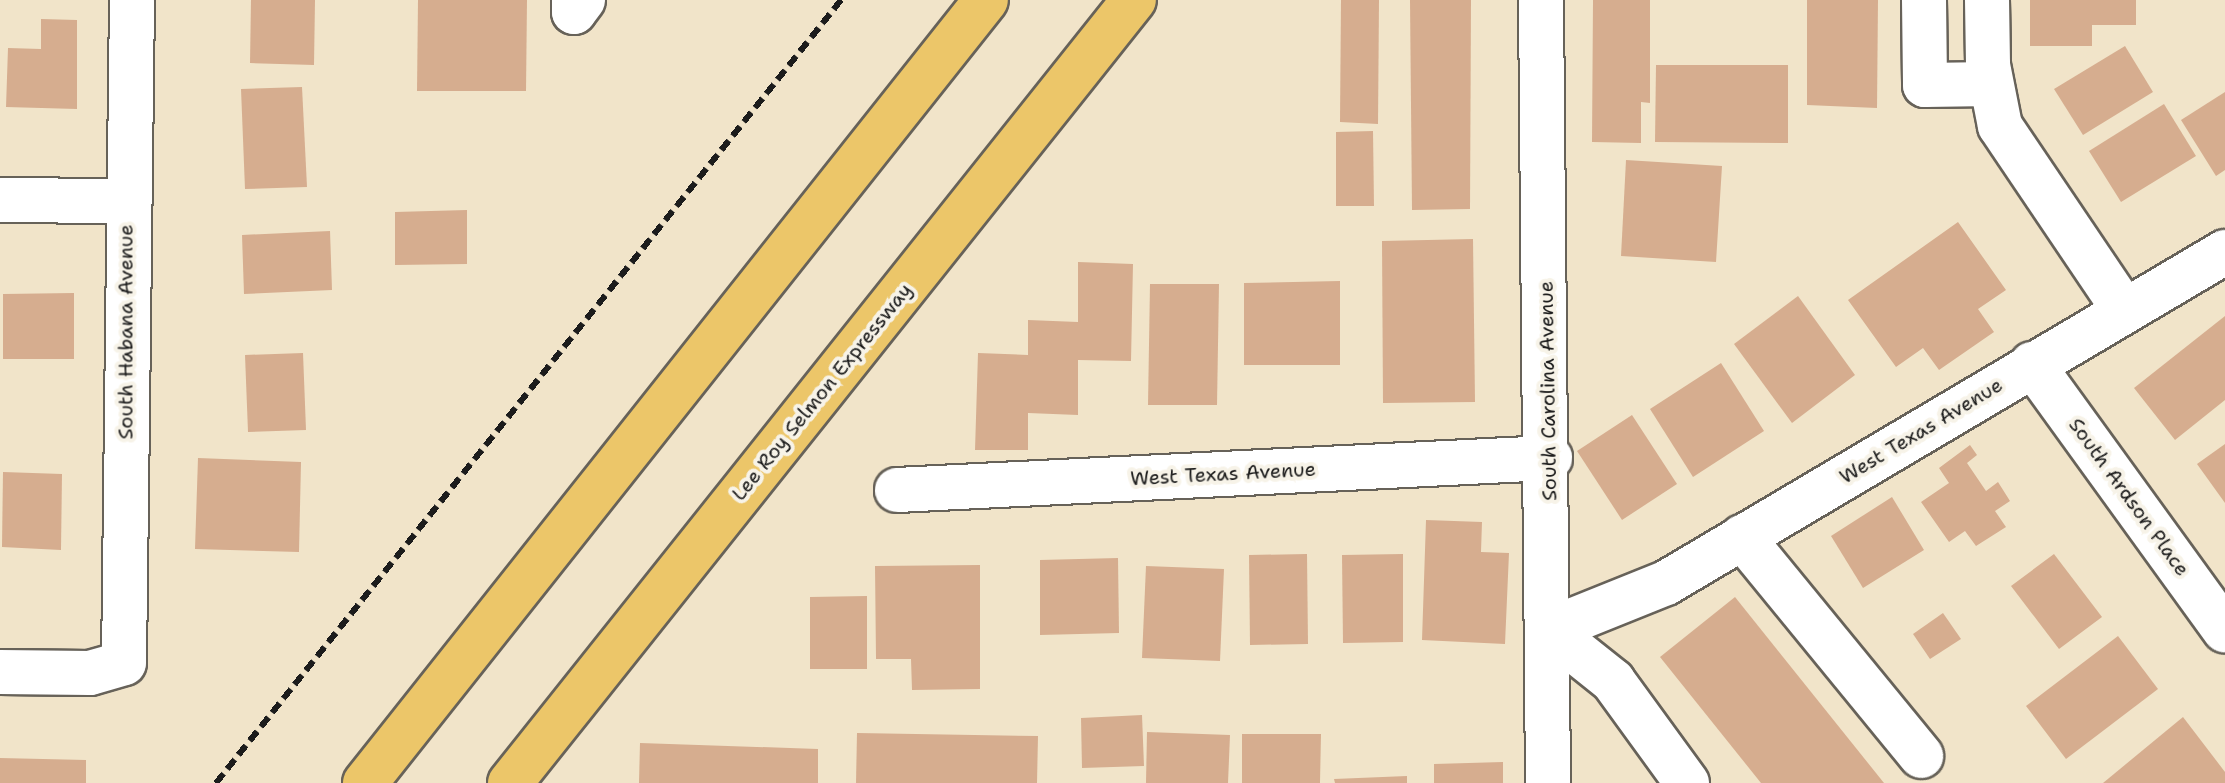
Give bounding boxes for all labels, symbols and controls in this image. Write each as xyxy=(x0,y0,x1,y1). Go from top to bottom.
street label: South Habana Avenue xyxy=(114,225,138,439)
street label: Lee Roy Selmon Expressway xyxy=(727,278,917,506)
street label: South Carolina Avenue xyxy=(1534,281,1562,501)
street label: West Texas Avenue xyxy=(1835,373,2007,489)
street label: South Ardson Place xyxy=(2064,413,2194,581)
street label: West Texas Avenue xyxy=(1130,457,1316,491)

